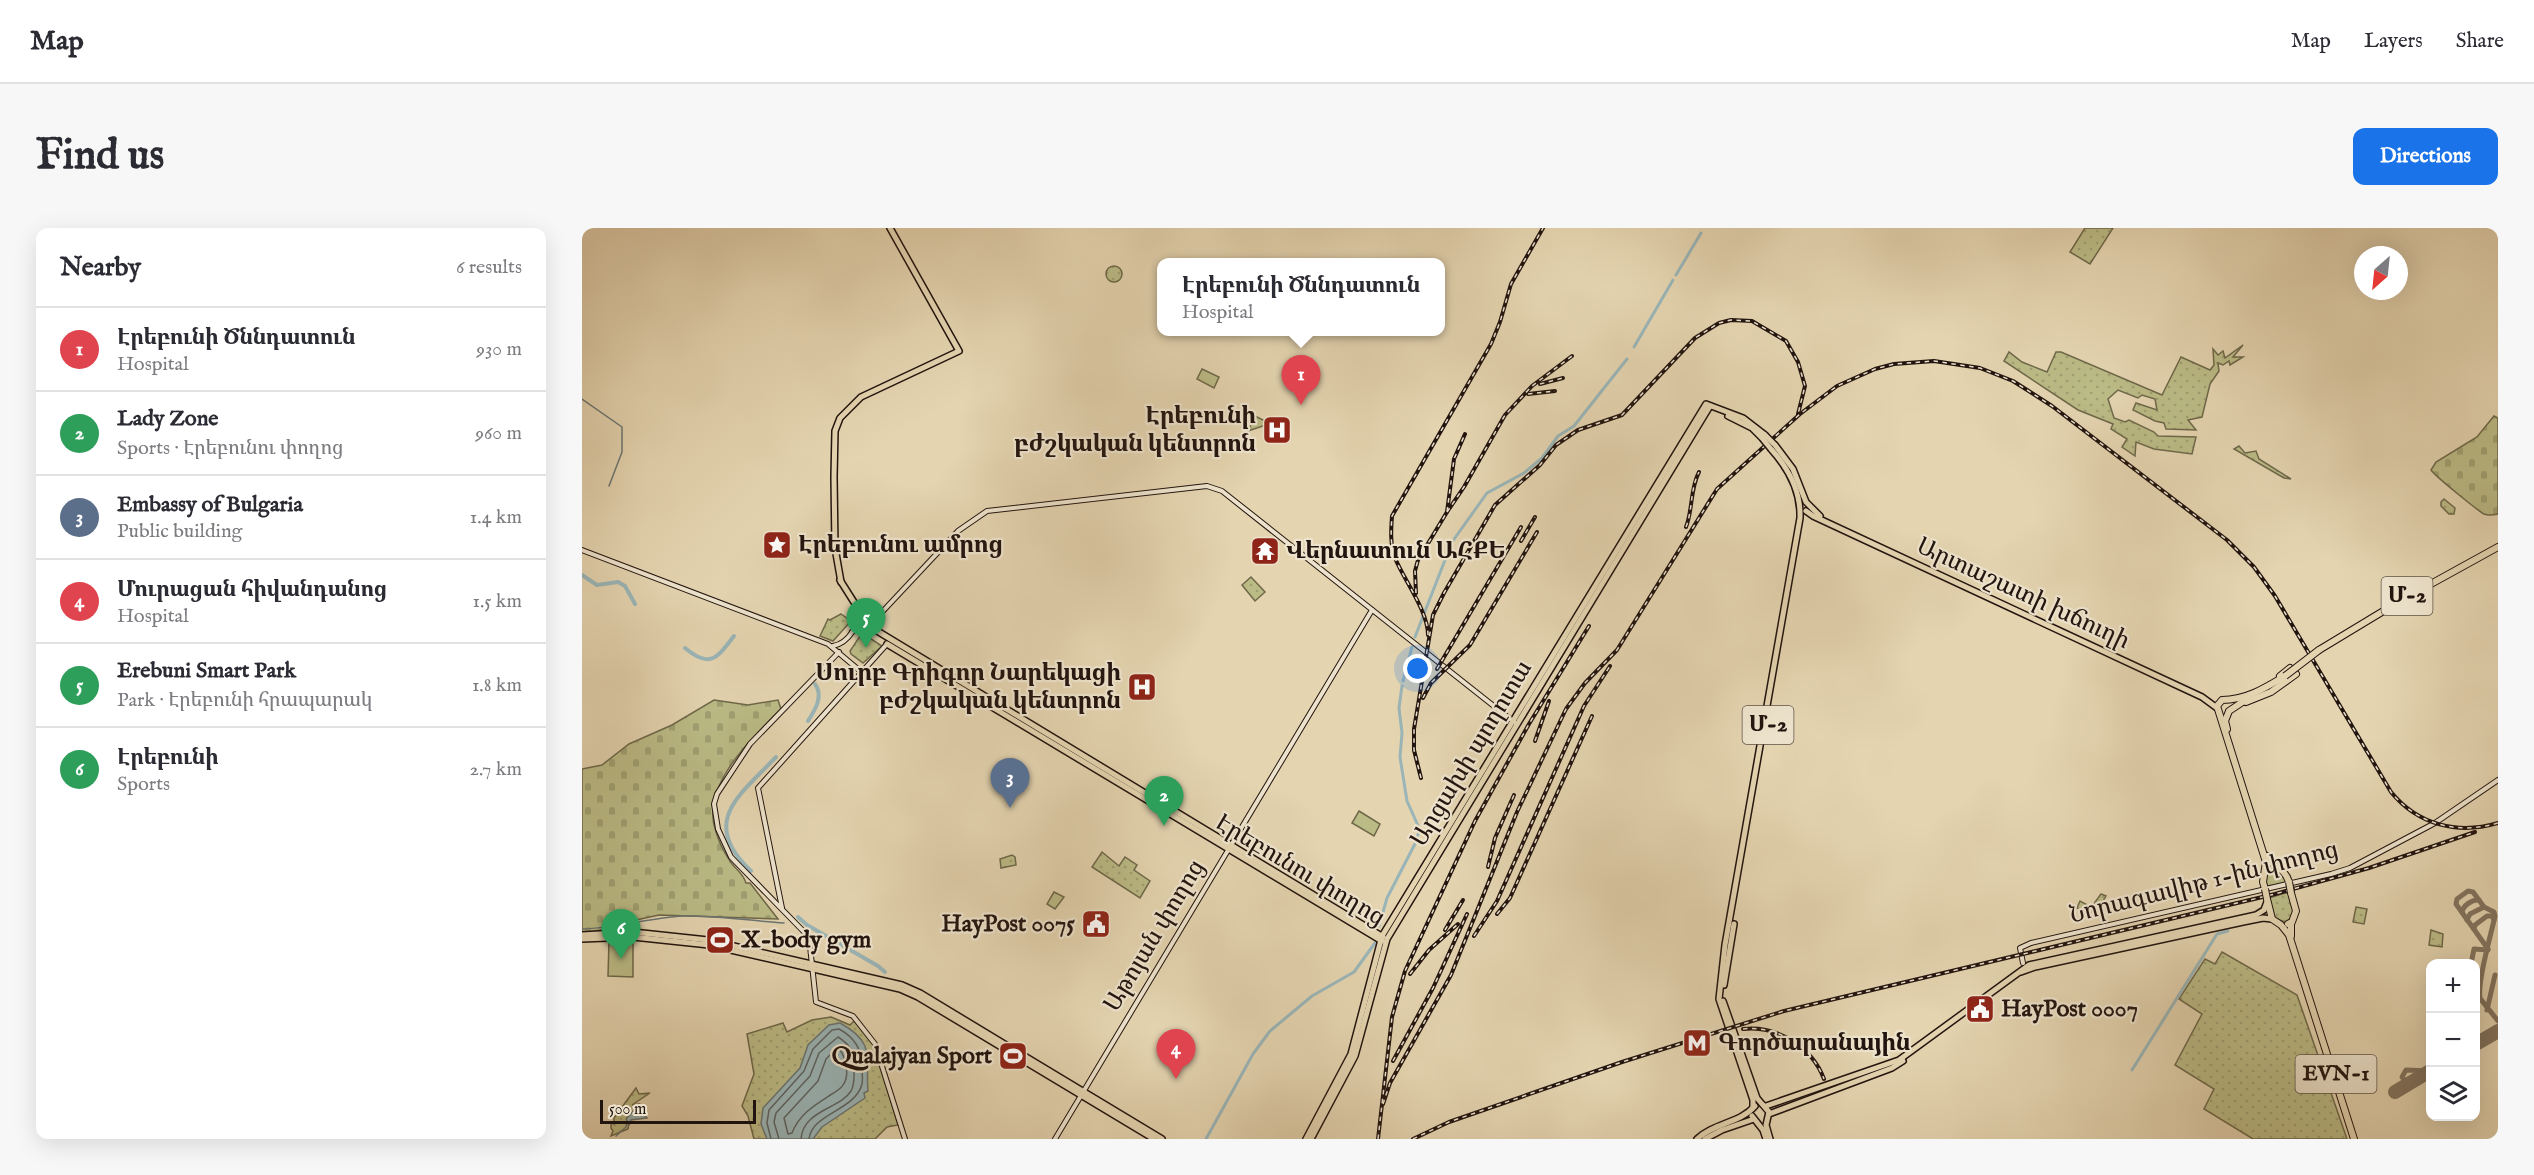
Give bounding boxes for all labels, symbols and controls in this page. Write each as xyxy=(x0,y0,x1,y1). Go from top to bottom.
text: Map xyxy=(30,24,84,59)
text: Map xyxy=(2291,28,2331,55)
text: Layers xyxy=(2364,28,2423,55)
text: Share xyxy=(2456,28,2504,55)
button: Directions xyxy=(2353,128,2498,185)
text: Find us xyxy=(36,130,164,183)
north arrow xyxy=(2354,246,2408,300)
text: Nearby xyxy=(60,251,141,284)
text: 6 results xyxy=(456,255,522,280)
popup xyxy=(1157,258,1445,336)
text: Էրեբունի Ծննդատուն xyxy=(1182,272,1420,300)
text: Hospital xyxy=(1182,300,1254,325)
text: Էրեբունի Ծննդատուն xyxy=(117,324,355,352)
text: 1 xyxy=(76,337,83,362)
text: 930 m xyxy=(476,337,522,362)
text: Hospital xyxy=(117,352,189,377)
pin: 1 xyxy=(1282,356,1320,405)
place label: Էրեբունի բժշկական կենտրոն xyxy=(1014,401,1256,460)
text: Lady Zone xyxy=(117,405,218,433)
hospital icon: Էրեբունի բժշկական կենտրոն xyxy=(1261,414,1293,446)
text: 2 xyxy=(75,421,84,446)
text: 960 m xyxy=(475,421,522,446)
text: Sports · Էրեբունու փողոց xyxy=(117,436,343,461)
text: Embassy of Bulgaria xyxy=(117,491,303,519)
text: 3 xyxy=(76,505,83,530)
text: 1.4 km xyxy=(470,505,522,530)
text: Public building xyxy=(117,519,242,544)
place icon: Էրեբունու ամրոց xyxy=(761,529,793,561)
place label: Էրեբունու ամրոց xyxy=(798,530,1003,561)
street label: Արտաշատի խճուղի xyxy=(1912,531,2134,657)
temple icon: Վերնատուն ԱՀՔԵ xyxy=(1249,535,1281,567)
place label: Վերնատուն ԱՀՔԵ xyxy=(1286,536,1506,567)
text: Մուրացան հիվանդանոց xyxy=(117,576,387,604)
road number: Մ-2 xyxy=(2382,577,2432,615)
text: 4 xyxy=(75,589,84,614)
text: 1.5 km xyxy=(472,589,522,614)
pin: 5 xyxy=(846,598,886,648)
text: Hospital xyxy=(117,604,189,629)
your location xyxy=(1403,654,1432,683)
street label: Արցախի պողոտա xyxy=(1404,655,1540,853)
text: Erebuni Smart Park xyxy=(117,657,296,685)
place label: Սուրբ Գրիգոր Նարեկացի բժշկական կենտրոն xyxy=(815,658,1121,717)
hospital icon: Սուրբ Գրիգոր Նարեկացի բժշկական կենտրոն xyxy=(1126,671,1158,703)
text: 5 xyxy=(76,673,83,698)
text: 1.8 km xyxy=(472,673,522,698)
text: Park · Էրեբունի հրապարակ xyxy=(117,688,372,713)
road number: Մ-2 xyxy=(1742,706,1794,744)
text: Էրեբունի xyxy=(117,744,219,772)
text: 6 xyxy=(75,757,84,782)
text: 2.7 km xyxy=(470,757,522,782)
pin: 3 xyxy=(990,758,1030,808)
text: Sports xyxy=(117,772,170,797)
pin: 2 xyxy=(1144,776,1184,826)
street label: Էրեբունու փողոց xyxy=(1210,808,1390,934)
street label: Նորագավիթ 1-ին փողոց xyxy=(2066,835,2342,931)
street label: Աթոյան փողոց xyxy=(1097,854,1213,1018)
public building icon: HayPost 0075 xyxy=(1080,908,1112,940)
place label: HayPost 0075 xyxy=(941,909,1075,940)
pin: 6 xyxy=(602,910,640,959)
sports icon: X-body gym xyxy=(704,924,736,956)
place label: X-body gym xyxy=(740,925,872,956)
map controls xyxy=(2426,959,2480,1121)
button: + xyxy=(2426,959,2480,1013)
public building icon: HayPost 0007 xyxy=(1964,993,1996,1025)
place label: HayPost 0007 xyxy=(2001,994,2138,1025)
button: − xyxy=(2426,1013,2480,1067)
metro station icon: Գործարանային xyxy=(1681,1027,1713,1059)
place label: Գործարանային xyxy=(1718,1028,1910,1059)
pin: 4 xyxy=(1156,1030,1196,1079)
sports icon: Qualajyan Sport xyxy=(997,1040,1029,1072)
place label: Qualajyan Sport xyxy=(832,1041,993,1072)
road number: EVN-1 xyxy=(2296,1055,2376,1093)
button: layers xyxy=(2426,1067,2480,1121)
scale bar xyxy=(600,1097,756,1124)
text: 500 m xyxy=(609,1100,646,1120)

